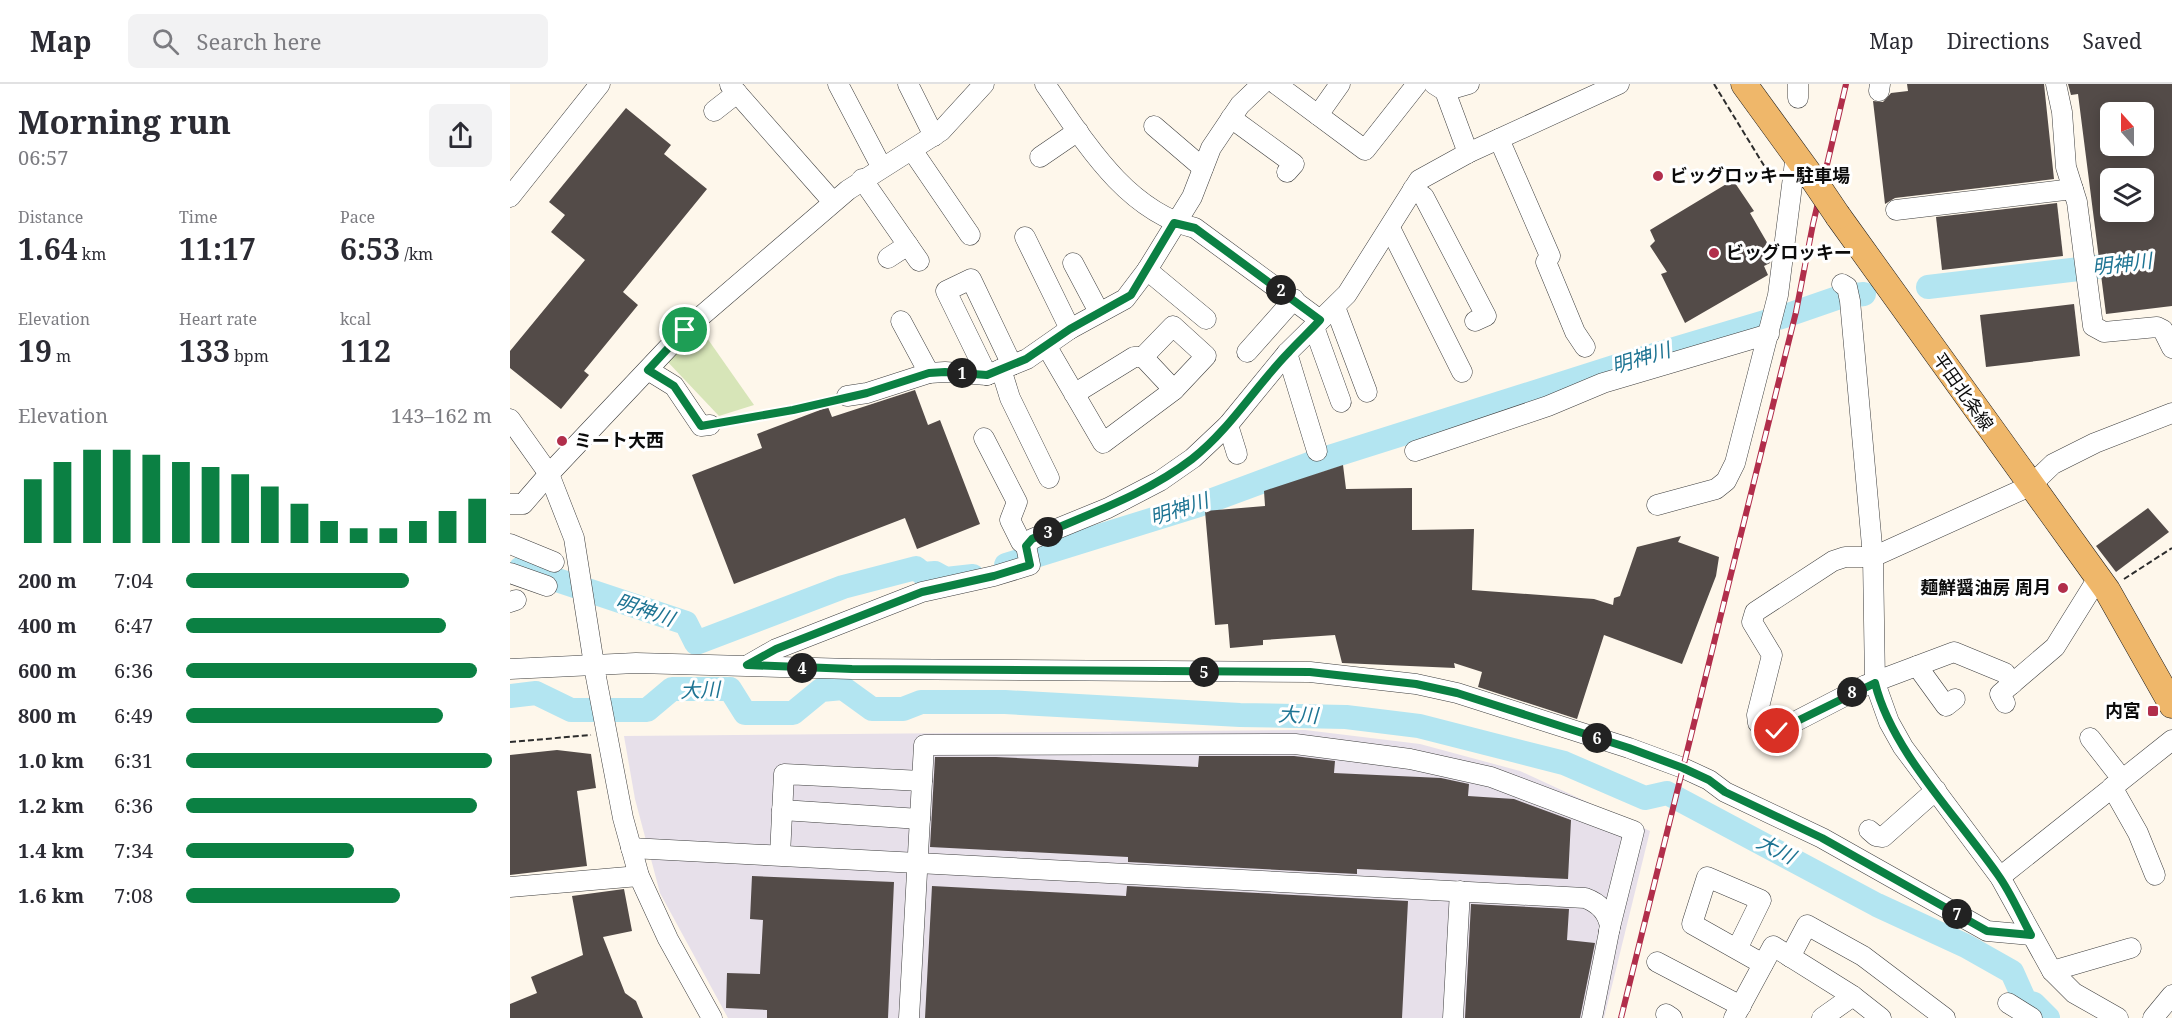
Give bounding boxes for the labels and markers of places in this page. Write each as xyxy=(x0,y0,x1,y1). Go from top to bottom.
place label: ビッグロッキー駐車場 xyxy=(1670,163,1850,187)
marker: ビッグロッキー駐車場 xyxy=(1651,169,1665,183)
place label: ビッグロッキー xyxy=(1726,240,1852,264)
marker: ビッグロッキー xyxy=(1707,246,1721,260)
pin: 2 xyxy=(1266,275,1296,305)
pin xyxy=(659,304,710,355)
pin: 1 xyxy=(947,358,977,388)
place label: ミート大西 xyxy=(574,428,664,452)
marker: ミート大西 xyxy=(555,434,569,448)
pin: 3 xyxy=(1033,517,1063,547)
place label: 麺鮮醤油房 周月 xyxy=(1920,575,2051,599)
marker: 麺鮮醤油房 周月 xyxy=(2056,581,2070,595)
pin: 4 xyxy=(787,653,817,683)
pin: 5 xyxy=(1189,657,1219,687)
pin: 8 xyxy=(1837,677,1867,707)
place label: 内宮 xyxy=(2105,698,2141,722)
marker: 内宮 xyxy=(2146,704,2160,718)
pin xyxy=(1751,705,1802,756)
pin: 6 xyxy=(1582,723,1612,753)
pin: 7 xyxy=(1942,899,1972,929)

